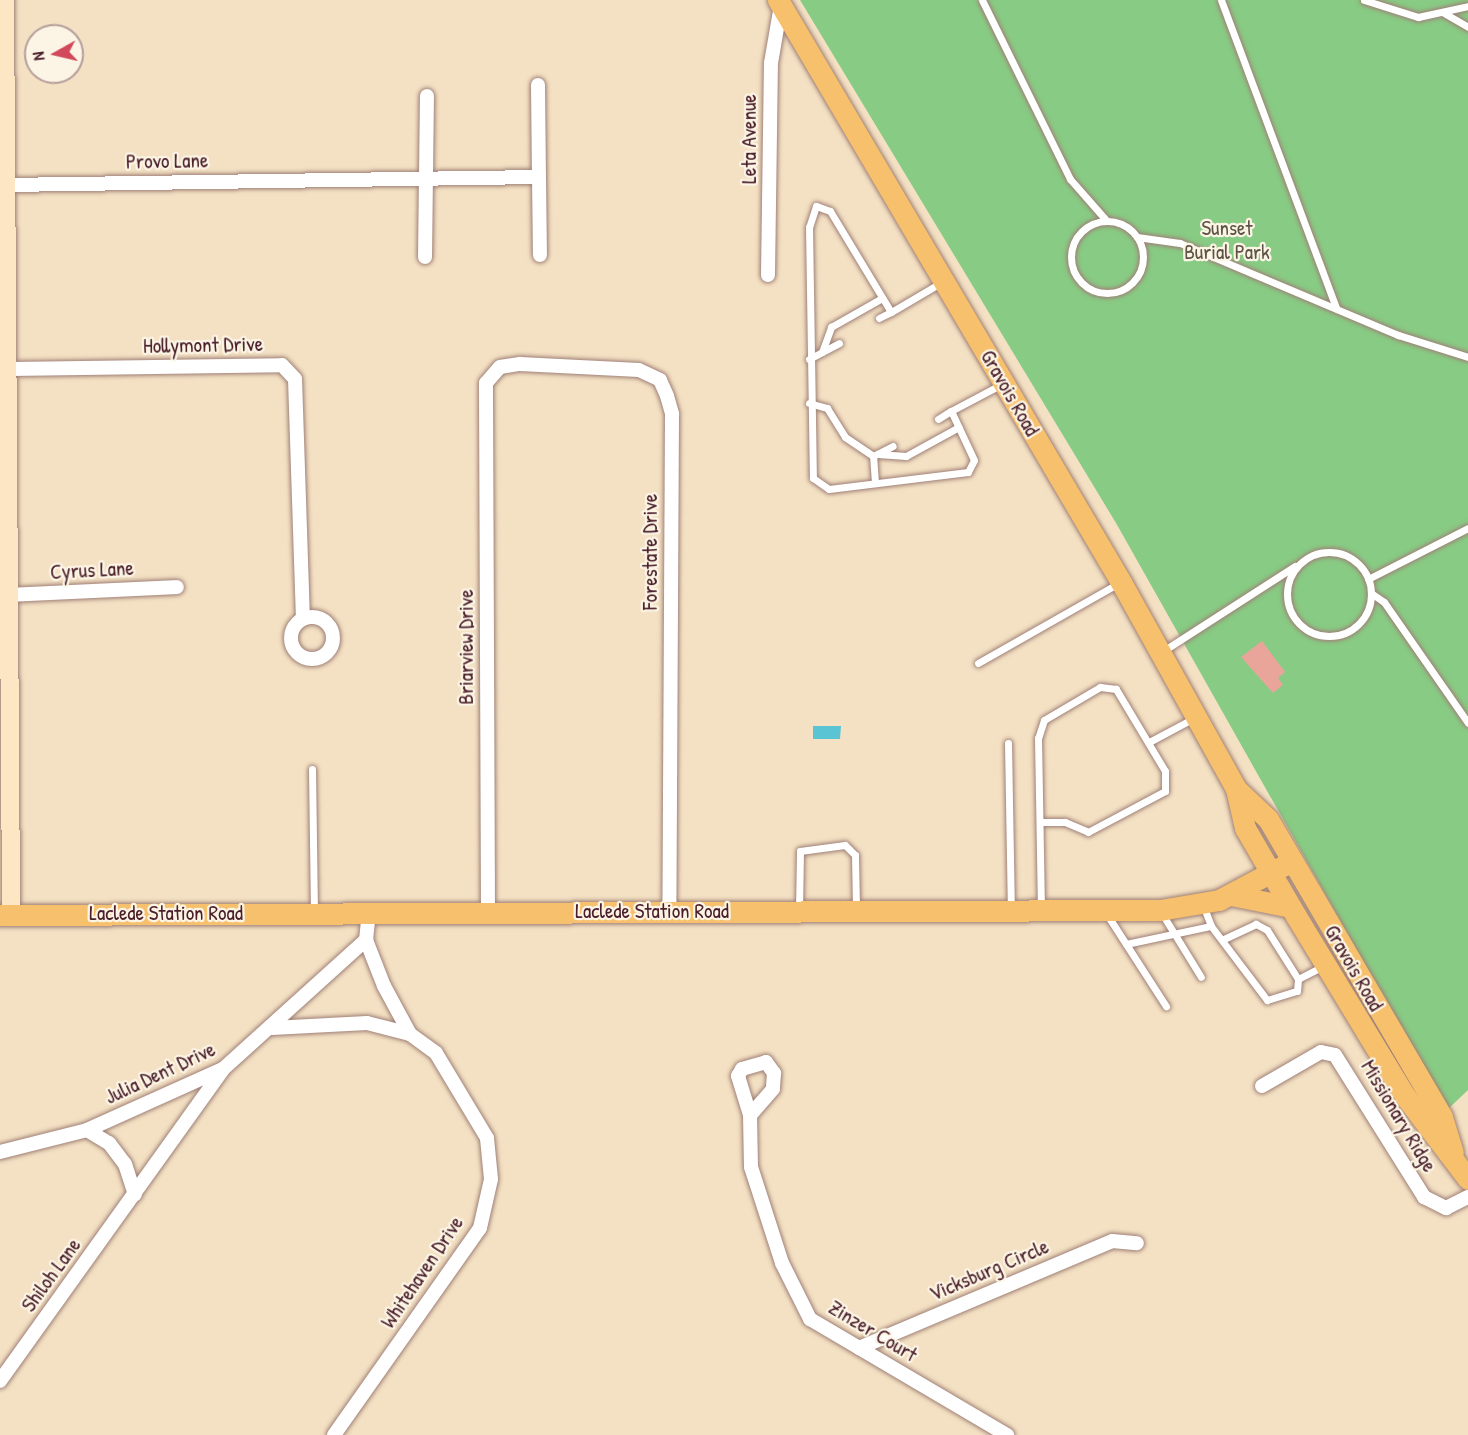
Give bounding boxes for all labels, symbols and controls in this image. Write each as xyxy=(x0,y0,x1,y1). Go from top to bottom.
north arrow xyxy=(24,24,84,84)
text: N xyxy=(27,50,50,62)
street label: Leta Avenue xyxy=(736,94,762,184)
street label: Provo Lane xyxy=(126,148,208,174)
park label: Sunset Burial Park xyxy=(1184,215,1270,265)
street label: Hollymont Drive xyxy=(143,331,263,359)
street label: Gravois Road xyxy=(975,345,1045,441)
street label: Forestate Drive xyxy=(637,494,663,610)
street label: Cyrus Lane xyxy=(50,555,134,585)
street label: Briarview Drive xyxy=(453,589,479,705)
street label: Laclede Station Road xyxy=(575,898,729,924)
street label: Laclede Station Road xyxy=(89,900,243,926)
street label: Gravois Road xyxy=(1319,920,1389,1016)
street label: Julia Dent Drive xyxy=(101,1036,219,1110)
street label: Missionary Ridge xyxy=(1356,1055,1442,1177)
street label: Whitehaven Drive xyxy=(375,1211,469,1333)
street label: Shiloh Lane xyxy=(16,1233,86,1317)
street label: Vicksburg Circle xyxy=(926,1234,1052,1306)
street label: Zinzer Court xyxy=(824,1295,922,1367)

